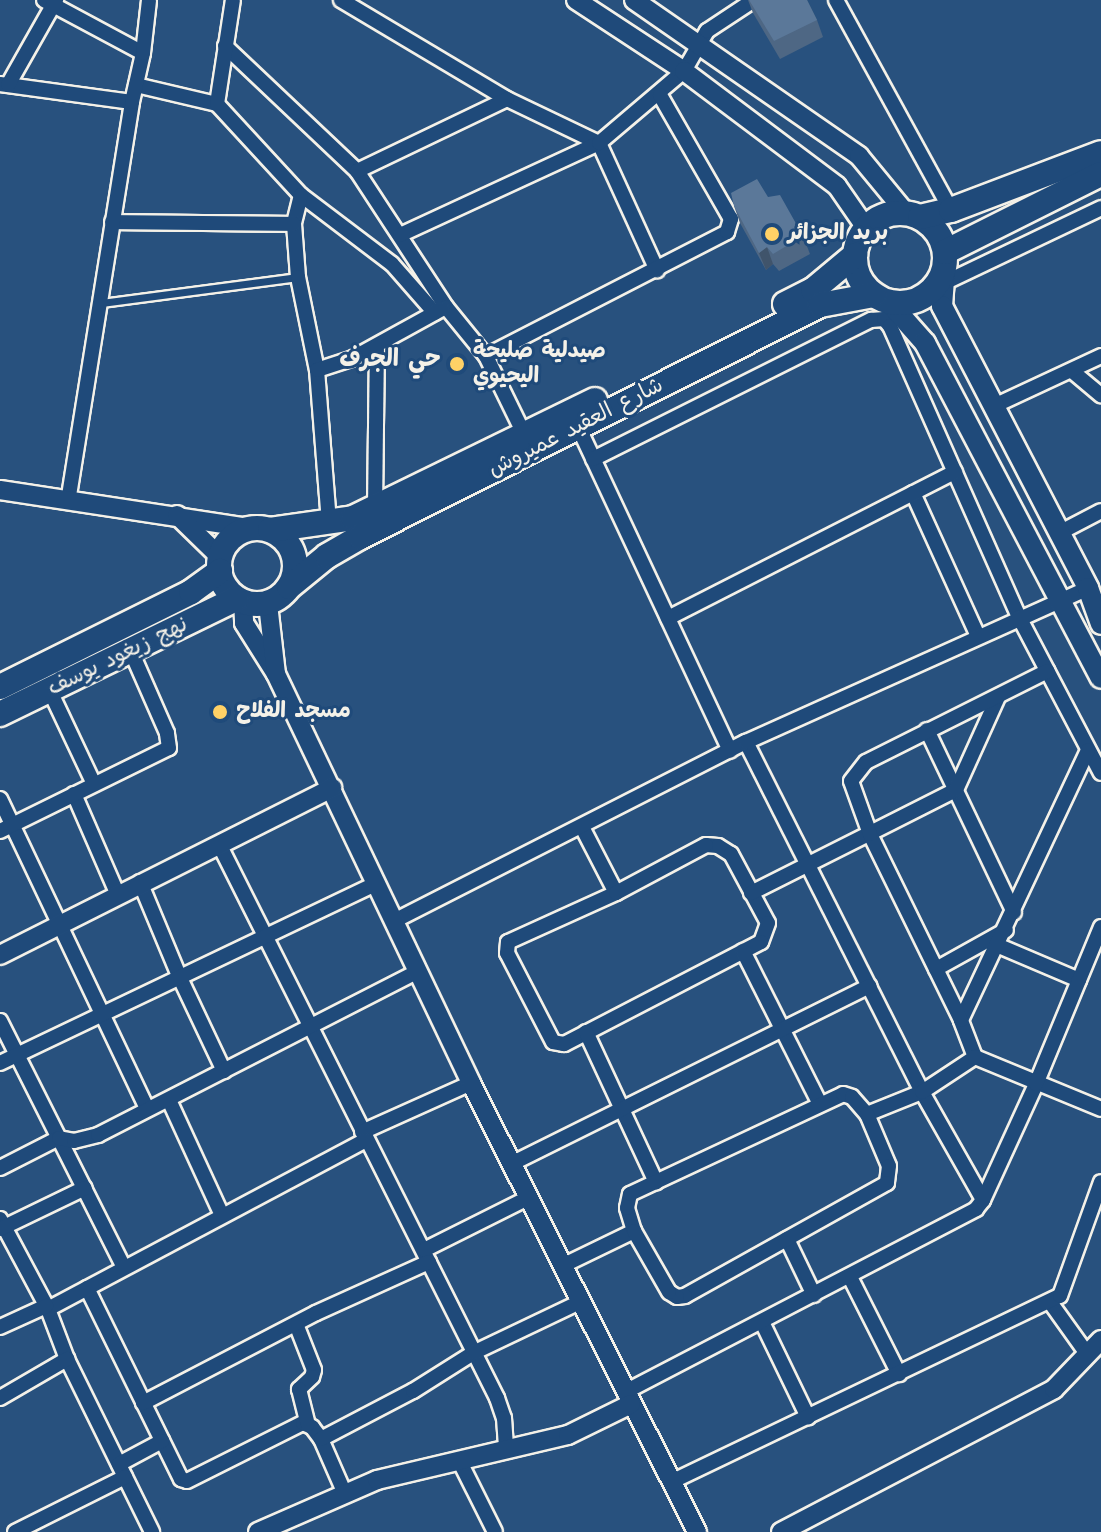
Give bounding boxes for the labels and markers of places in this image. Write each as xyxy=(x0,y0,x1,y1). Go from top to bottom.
place label: بريد الجزائر xyxy=(788,221,888,247)
marker: بريد الجزائر xyxy=(763,225,781,243)
place label: صيدلية صليحة اليحيوي xyxy=(473,338,606,390)
marker: صيدلية صليحة اليحيوي xyxy=(448,355,466,373)
place label: مسجد الفلاح xyxy=(236,699,351,725)
marker: مسجد الفلاح xyxy=(211,703,229,721)

